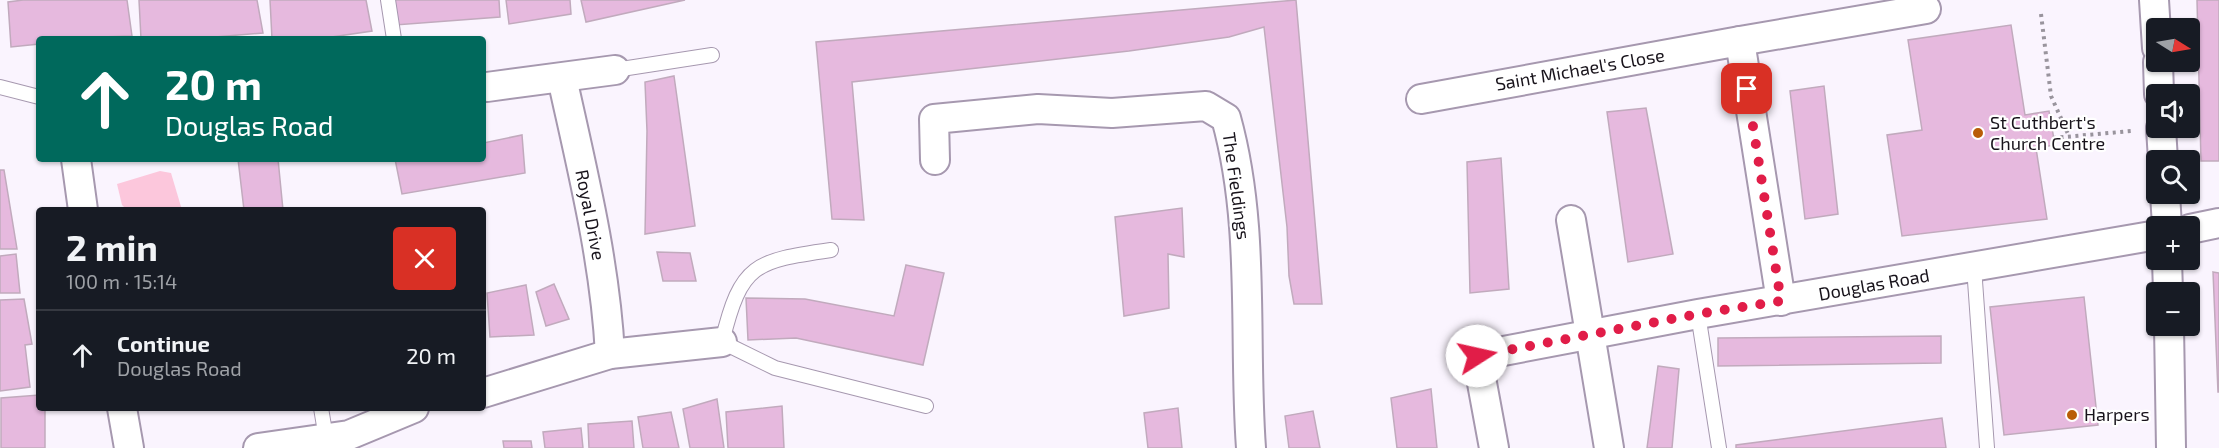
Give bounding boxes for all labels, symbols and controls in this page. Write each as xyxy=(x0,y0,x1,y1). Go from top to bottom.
north arrow xyxy=(2146,18,2200,72)
map controls xyxy=(2146,18,2200,336)
street label: Saint Michael's Close xyxy=(1494,43,1666,95)
text: 20 m xyxy=(165,58,262,108)
icon: ahead xyxy=(66,60,144,138)
pin xyxy=(1721,63,1772,114)
icon: arrive xyxy=(1730,72,1763,105)
button: sound xyxy=(2146,84,2200,138)
text: Douglas Road xyxy=(165,109,333,141)
place label: St Cuthbert's Church Centre xyxy=(1990,111,2105,154)
marker: St Cuthbert's Church Centre xyxy=(1971,126,1985,140)
street label: The Fieldings xyxy=(1219,131,1255,241)
button: search xyxy=(2146,150,2200,204)
street label: Royal Drive xyxy=(571,168,611,262)
button: + xyxy=(2146,216,2200,270)
text: 2 min xyxy=(66,225,158,268)
button: close xyxy=(393,227,456,290)
street label: Douglas Road xyxy=(1817,263,1931,305)
text: 100 m · 15:14 xyxy=(66,269,177,293)
button: − xyxy=(2146,282,2200,336)
position arrow xyxy=(1445,324,1509,388)
text: Continue xyxy=(117,330,210,356)
icon: ahead xyxy=(66,339,99,372)
text: 20 m xyxy=(406,342,456,368)
text: Douglas Road xyxy=(117,356,242,380)
place label: Harpers xyxy=(2084,403,2150,425)
marker: Harpers xyxy=(2065,408,2079,422)

